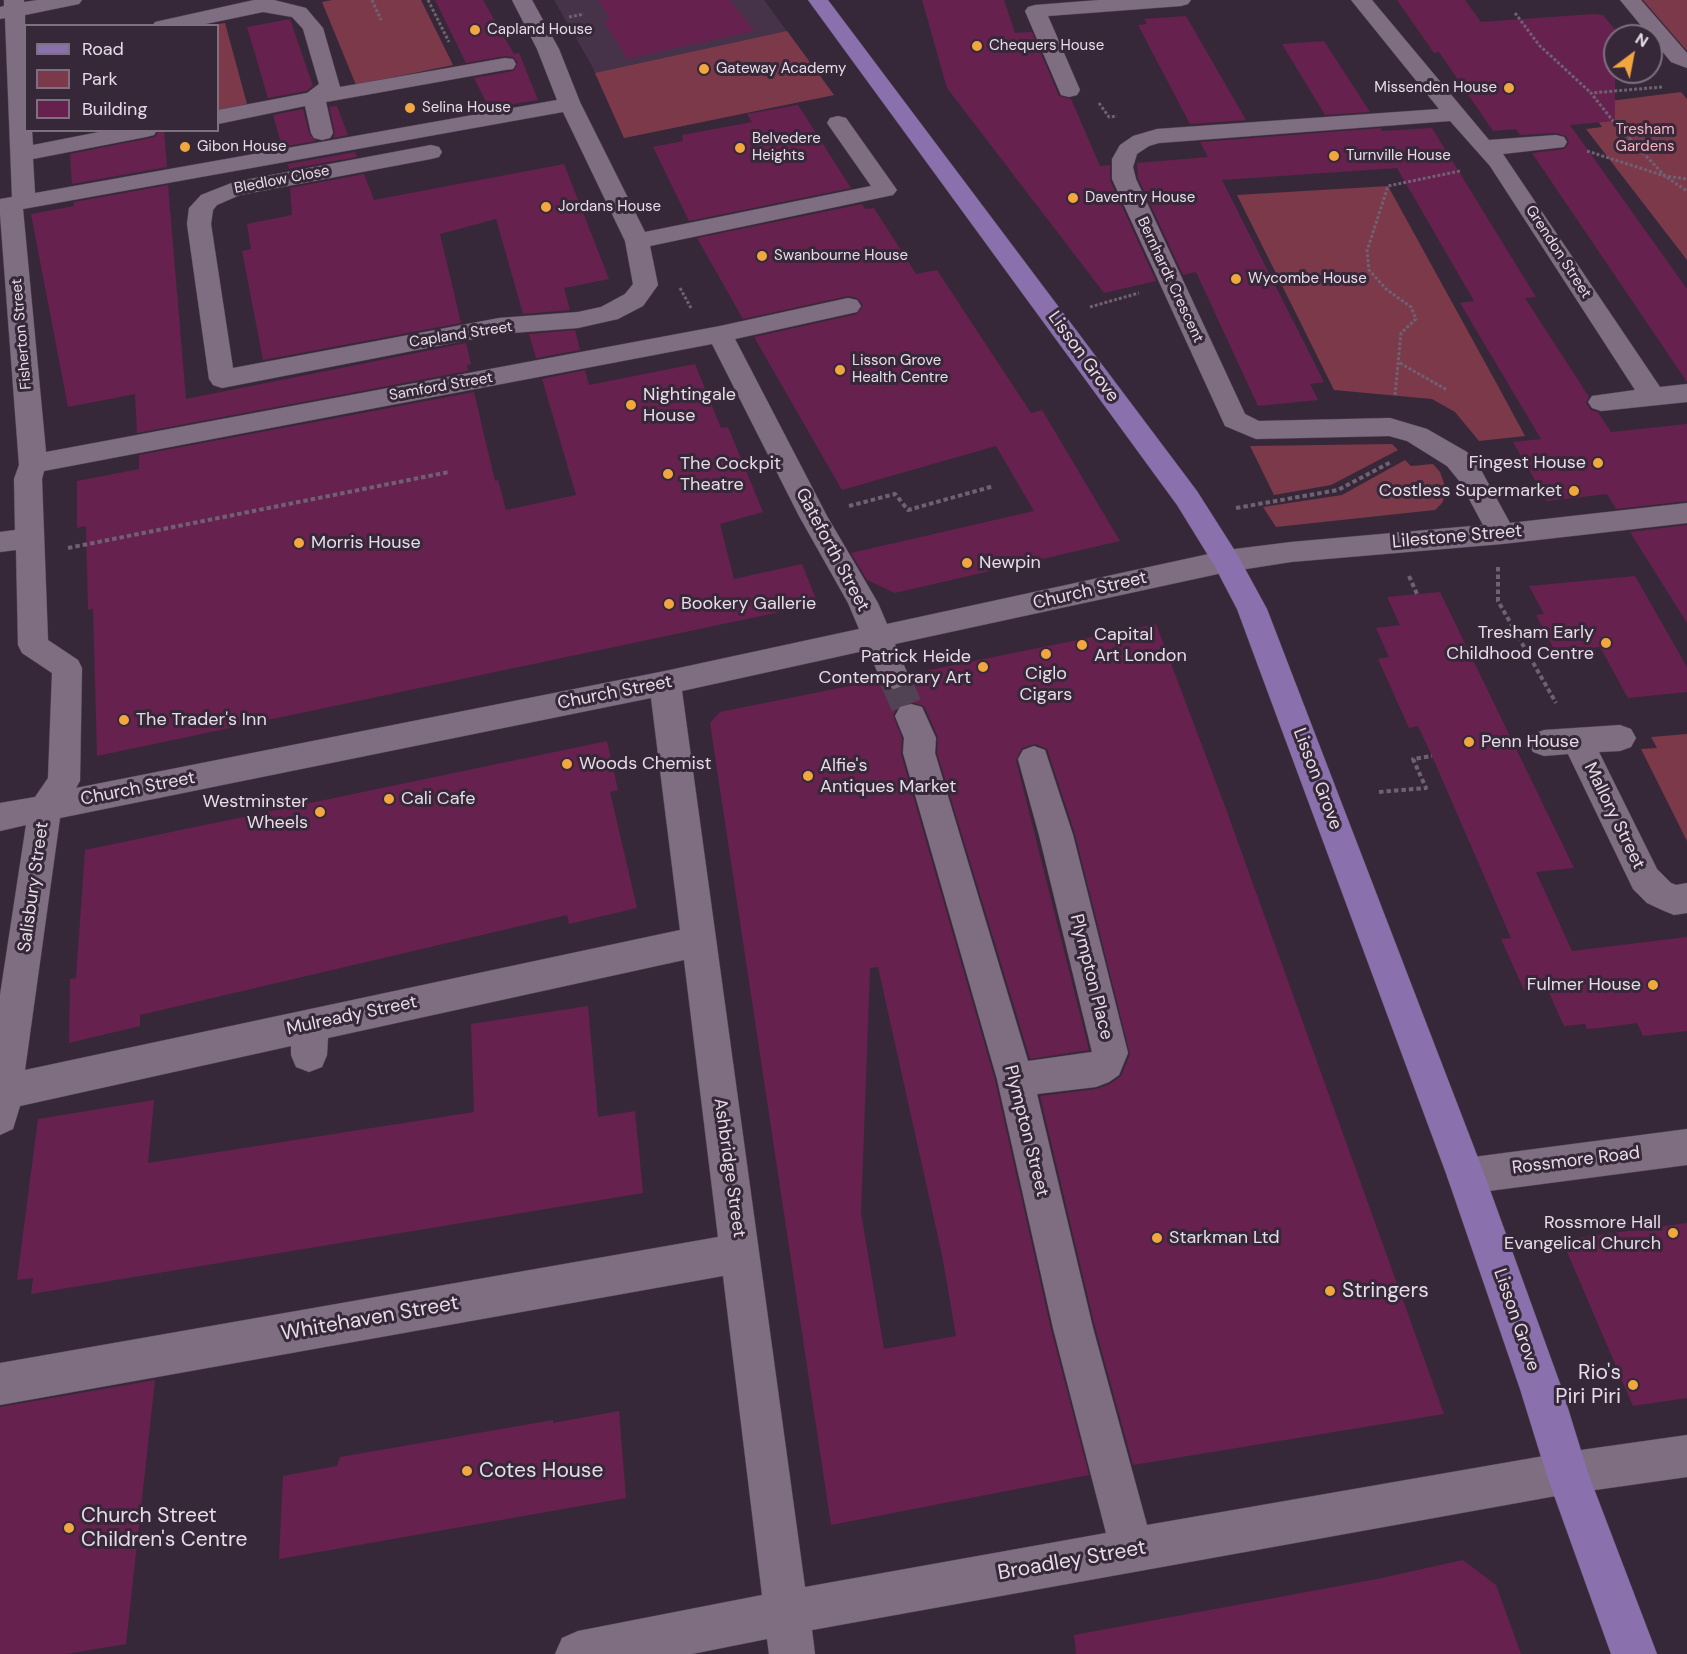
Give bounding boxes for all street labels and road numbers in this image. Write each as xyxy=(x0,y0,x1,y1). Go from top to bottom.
street label: Bledlow Close xyxy=(233,162,331,198)
street label: Grendon Street xyxy=(1521,202,1595,302)
street label: Bernhardt Crescent xyxy=(1133,214,1207,346)
street label: Fisherton Street xyxy=(8,278,36,390)
street label: Lisson Grove xyxy=(1043,307,1123,407)
street label: Capland Street xyxy=(408,318,514,352)
street label: Samford Street xyxy=(388,369,494,405)
street label: Gateforth Street xyxy=(790,485,874,615)
street label: Lilestone Street xyxy=(1391,521,1523,553)
street label: Church Street xyxy=(1031,567,1149,615)
street label: Church Street xyxy=(556,671,674,715)
street label: Lisson Grove xyxy=(1288,725,1346,833)
street label: Mallory Street xyxy=(1579,759,1649,873)
street label: Church Street xyxy=(79,767,197,811)
street label: Salisbury Street xyxy=(14,820,54,954)
street label: Plympton Place xyxy=(1065,912,1117,1042)
street label: Mulready Street xyxy=(285,992,419,1040)
street label: Plympton Street xyxy=(999,1063,1053,1199)
street label: Ashbridge Street xyxy=(709,1097,749,1239)
street label: Rossmore Road xyxy=(1511,1142,1641,1180)
street label: Lisson Grove xyxy=(1488,1266,1544,1374)
street label: Whitehaven Street xyxy=(279,1291,461,1347)
street label: Broadley Street xyxy=(996,1536,1148,1586)

